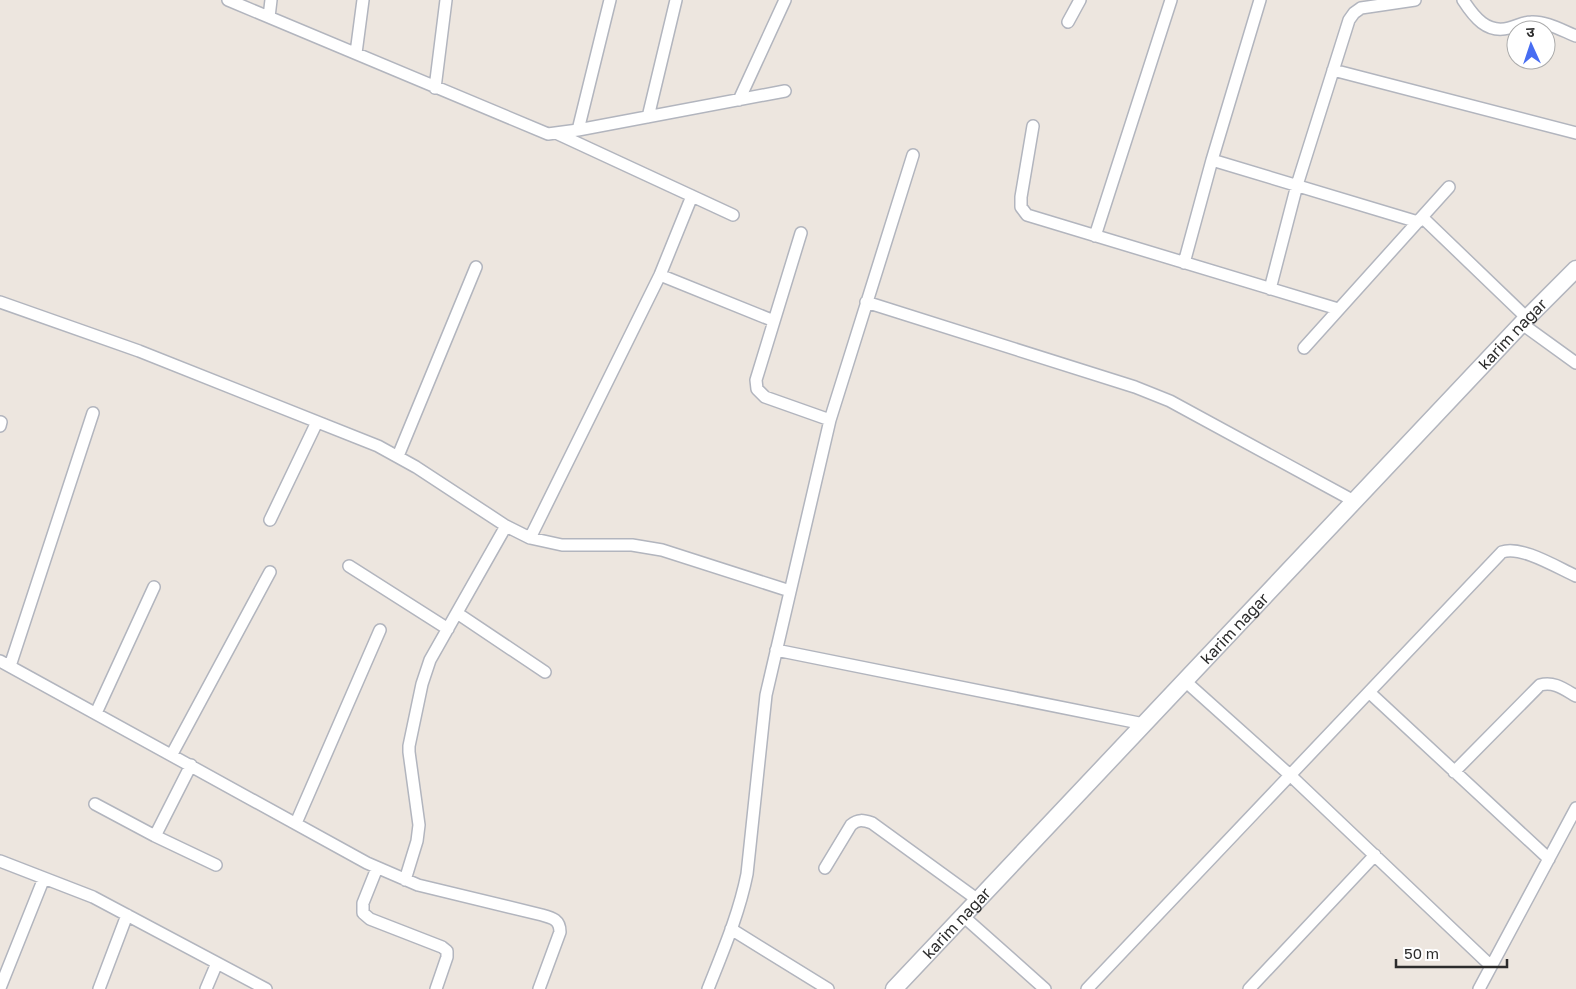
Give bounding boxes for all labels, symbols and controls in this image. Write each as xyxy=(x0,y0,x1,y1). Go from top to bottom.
north arrow xyxy=(1506,20,1556,70)
text: उ xyxy=(1526,23,1536,40)
street label: karim nagar xyxy=(1474,294,1551,373)
street label: karim nagar xyxy=(1196,588,1273,668)
street label: karim nagar xyxy=(918,883,995,963)
scale bar xyxy=(1396,936,1507,968)
text: 50 m xyxy=(1404,944,1439,962)

